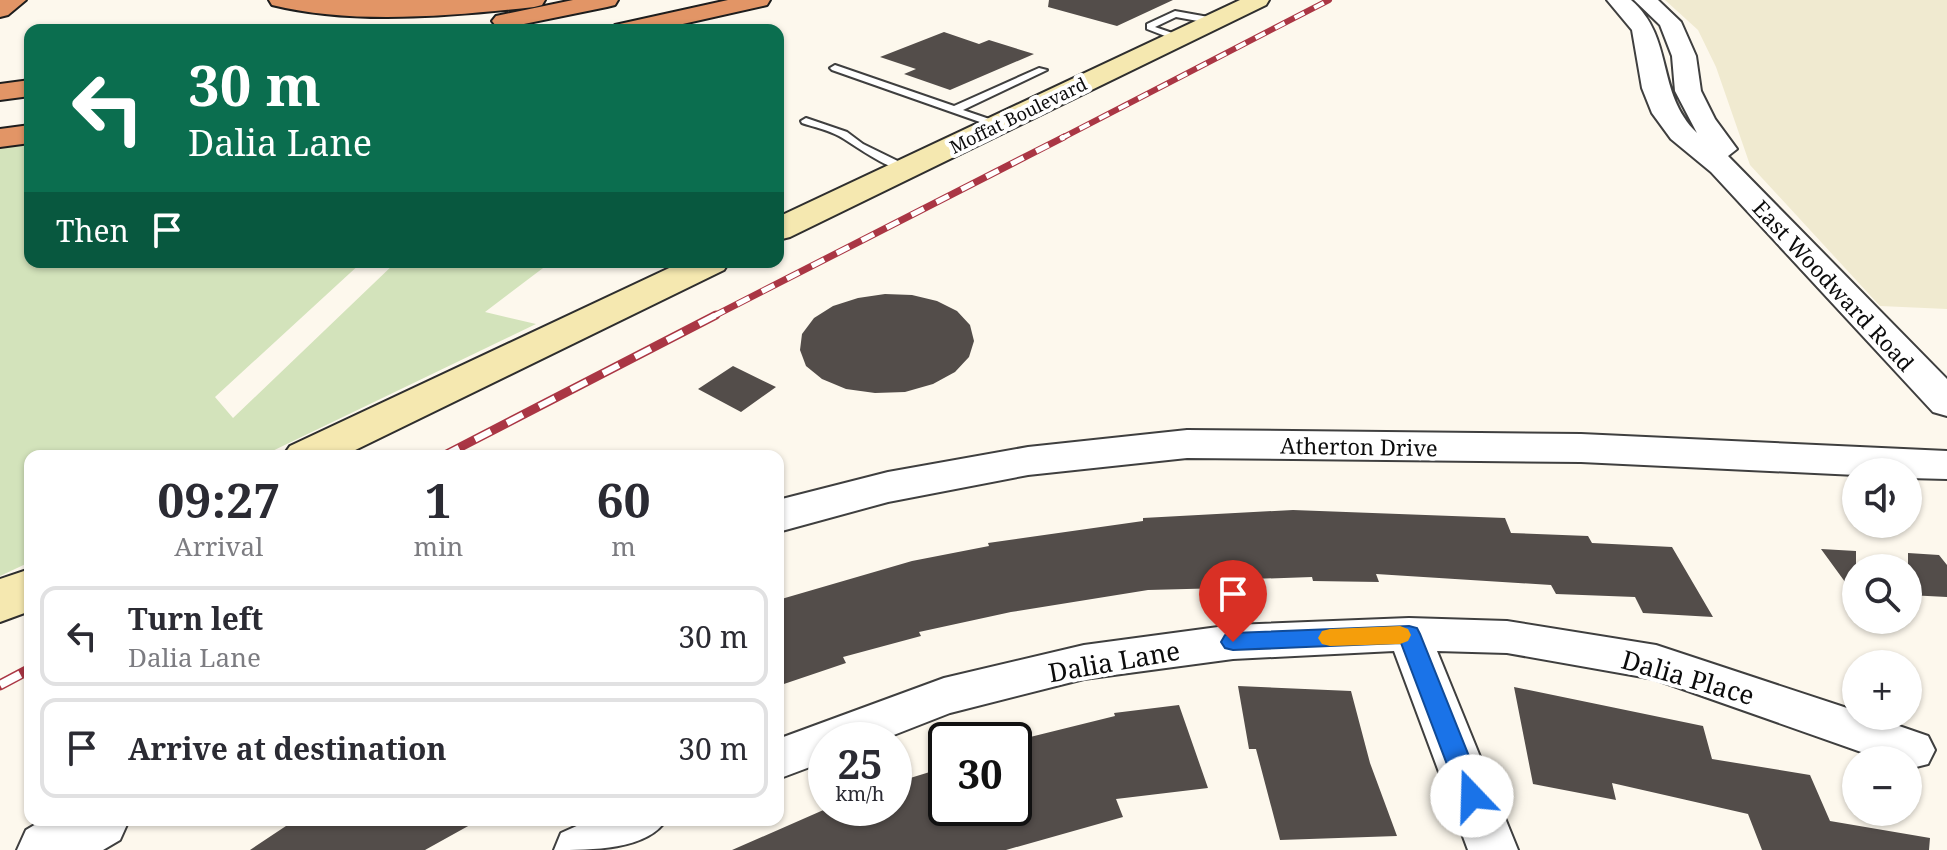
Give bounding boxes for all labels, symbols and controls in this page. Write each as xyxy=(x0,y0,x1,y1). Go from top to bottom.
text: 30 m xyxy=(188,46,321,122)
icon: left xyxy=(56,56,160,160)
street label: Moffat Boulevard xyxy=(945,71,1091,159)
text: Dalia Lane xyxy=(188,118,372,167)
street label: East Woodward Road xyxy=(1747,193,1922,378)
icon: arrive xyxy=(145,208,189,252)
text: Then xyxy=(56,210,129,251)
street label: Atherton Drive xyxy=(1280,430,1438,462)
map controls xyxy=(1842,458,1922,826)
button: sound xyxy=(1842,458,1922,538)
text: 09:27 xyxy=(157,467,280,532)
text: 1 xyxy=(425,467,452,532)
text: 60 xyxy=(597,467,651,532)
text: Arrival xyxy=(174,528,263,564)
text: min xyxy=(414,528,463,564)
text: m xyxy=(611,528,636,564)
button: search xyxy=(1842,554,1922,634)
pin xyxy=(1199,560,1267,642)
icon: arrive xyxy=(1211,572,1255,616)
text: Turn left xyxy=(128,598,263,639)
icon: left xyxy=(60,614,104,658)
text: 30 m xyxy=(678,616,748,657)
street label: Dalia Lane xyxy=(1045,632,1183,690)
text: Dalia Lane xyxy=(128,639,261,675)
street label: Dalia Place xyxy=(1617,641,1759,713)
button: + xyxy=(1842,650,1922,730)
speed limit sign: 30 xyxy=(928,722,1032,826)
icon: arrive xyxy=(60,726,104,770)
text: Arrive at destination xyxy=(128,728,447,769)
text: 30 m xyxy=(678,728,748,769)
text: 25 xyxy=(837,736,883,791)
button: − xyxy=(1842,746,1922,826)
position arrow xyxy=(1430,754,1514,838)
text: km/h xyxy=(835,780,885,807)

